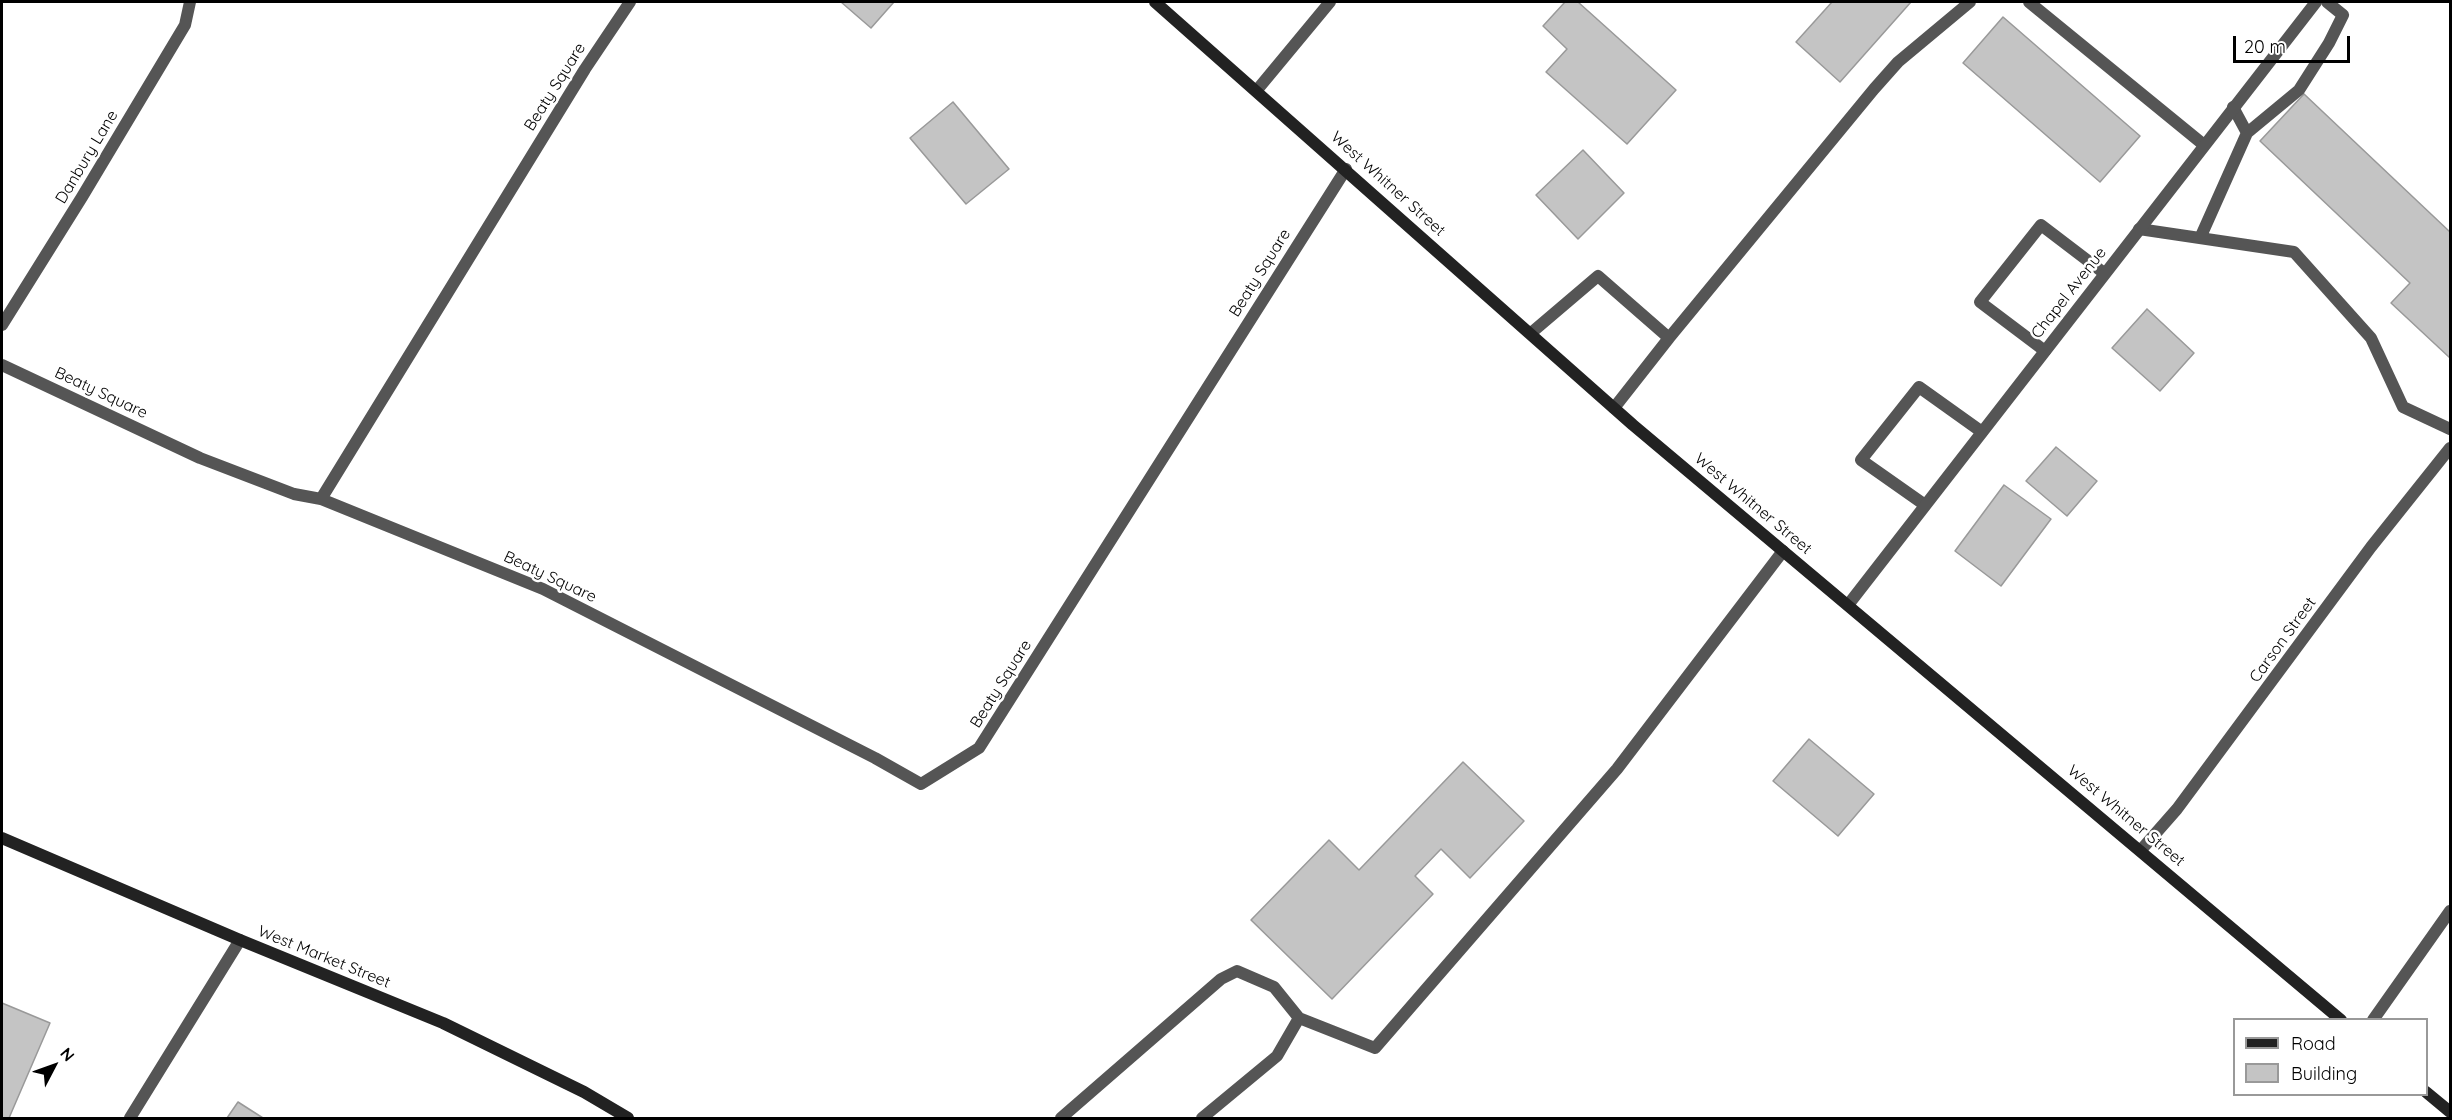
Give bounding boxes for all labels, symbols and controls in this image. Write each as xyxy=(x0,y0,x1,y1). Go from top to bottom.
scale bar xyxy=(2236,24,2353,62)
text: 20 m xyxy=(2244,35,2286,58)
street label: Beaty Square xyxy=(520,39,590,135)
street label: Danbury Lane xyxy=(52,107,122,207)
street label: West Whitner Street xyxy=(1327,128,1449,240)
street label: Beaty Square xyxy=(1225,225,1295,321)
street label: Chapel Avenue xyxy=(2027,243,2111,343)
street label: Beaty Square xyxy=(51,363,151,423)
street label: West Whitner Street xyxy=(1690,449,1816,559)
street label: Beaty Square xyxy=(500,547,600,607)
street label: Carson Street xyxy=(2246,594,2320,686)
street label: Beaty Square xyxy=(966,636,1036,732)
street label: West Whitner Street xyxy=(2063,761,2189,871)
street label: West Market Street xyxy=(255,922,393,992)
legend xyxy=(2233,1018,2428,1096)
text: Road xyxy=(2291,1032,2336,1055)
north arrow xyxy=(24,1036,84,1096)
text: N xyxy=(56,1043,79,1065)
text: Building xyxy=(2291,1062,2357,1085)

